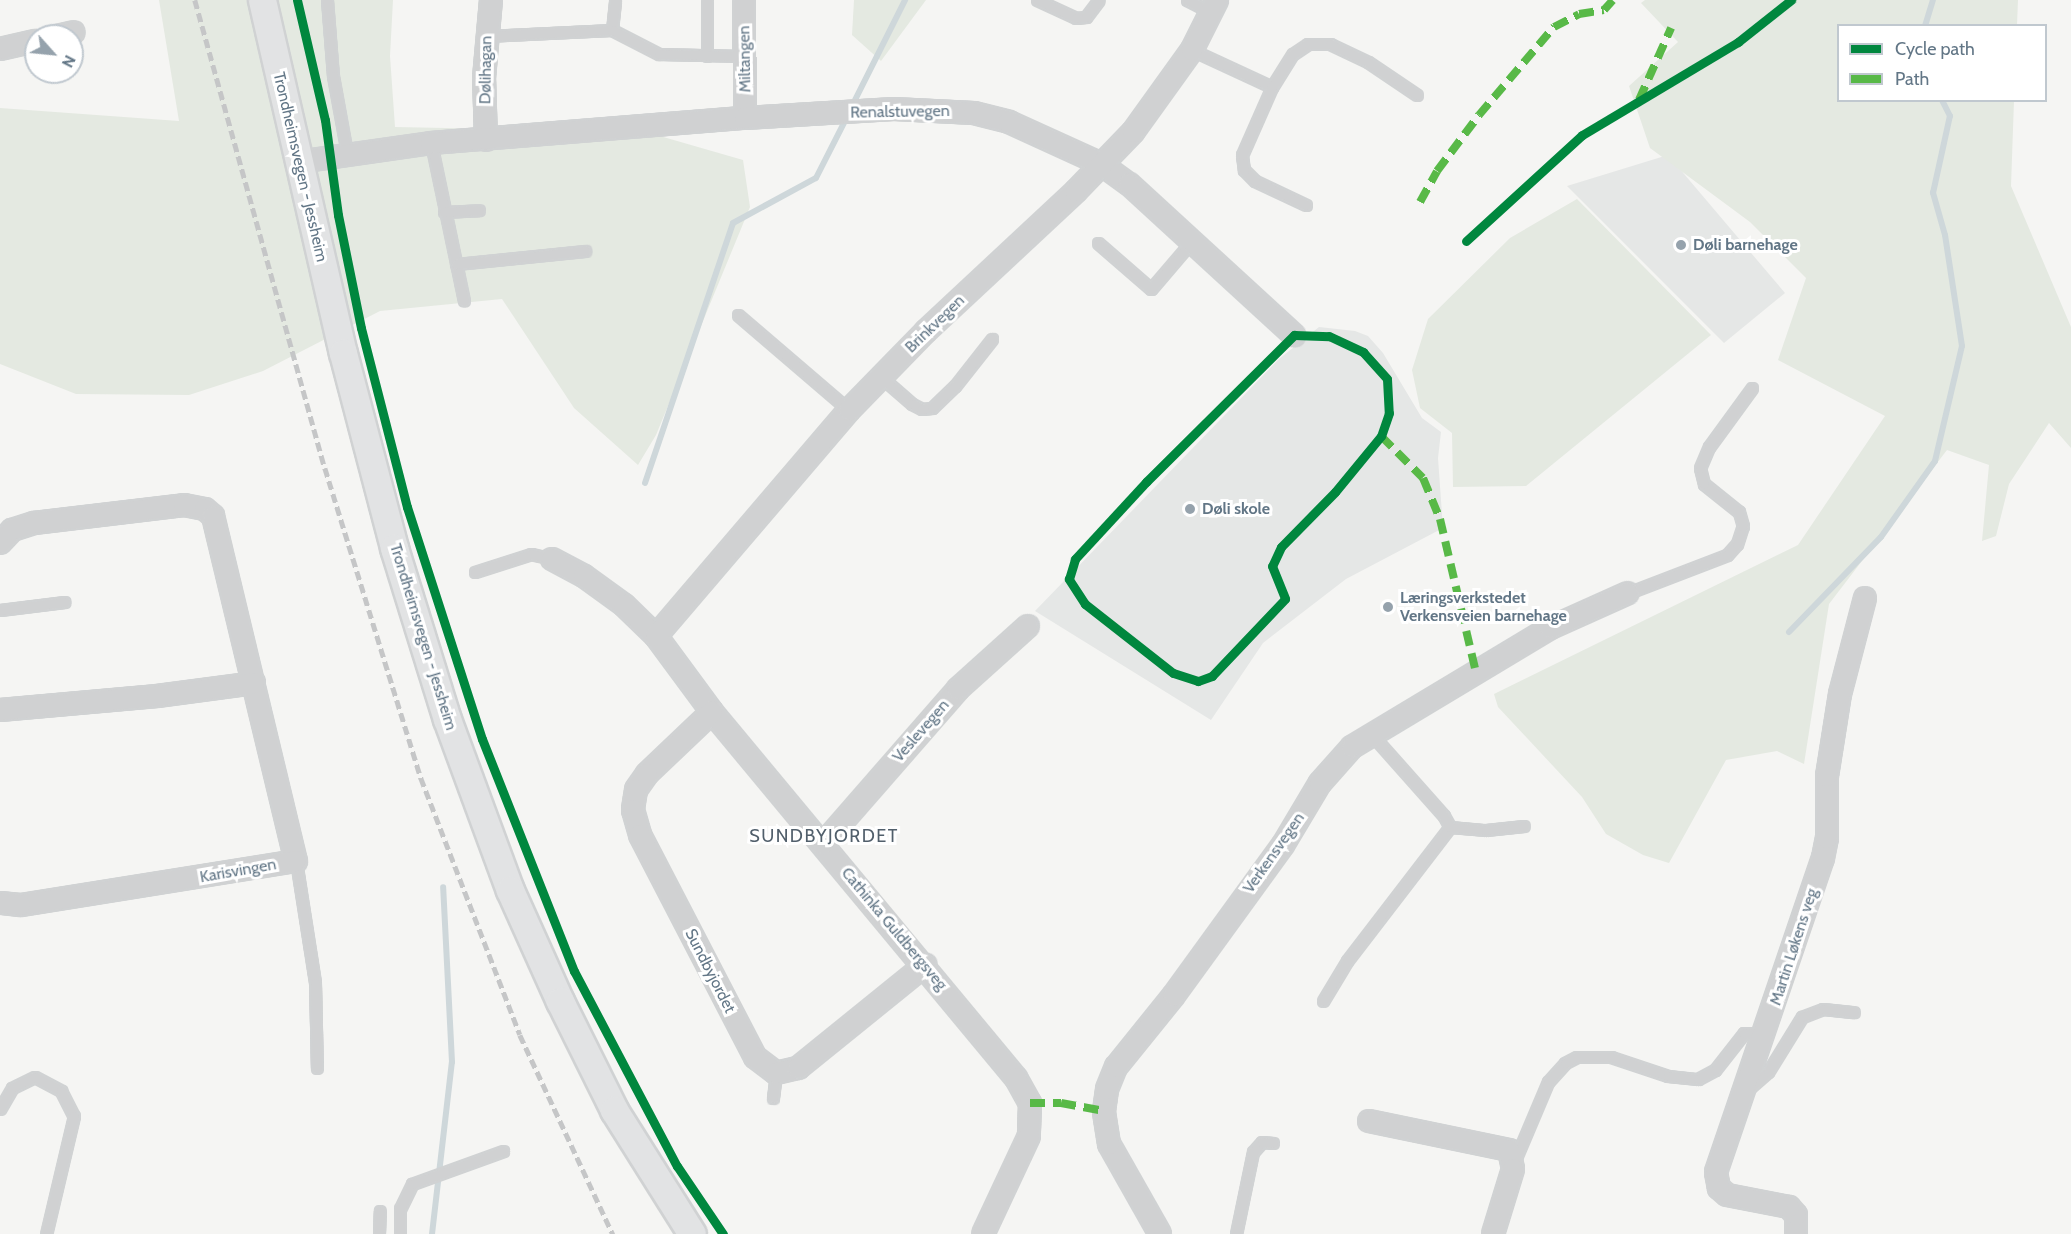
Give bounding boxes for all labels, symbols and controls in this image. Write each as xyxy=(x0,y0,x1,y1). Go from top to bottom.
north arrow xyxy=(24,24,84,84)
legend xyxy=(1837,24,2047,102)
street label: Miltangen xyxy=(735,25,755,93)
street label: Dølihagan xyxy=(476,36,496,104)
text: Cycle path xyxy=(1895,38,1975,60)
text: N xyxy=(58,52,80,71)
text: Path xyxy=(1895,68,1929,90)
street label: Trondheimsvegen - Jessheim xyxy=(269,70,331,264)
street label: Renalstuvegen xyxy=(850,102,950,122)
place label: Døli barnehage xyxy=(1693,235,1798,255)
marker: Døli barnehage xyxy=(1674,238,1688,252)
street label: Brinkvegen xyxy=(901,291,969,357)
place label: Døli skole xyxy=(1202,499,1270,519)
marker: Døli skole xyxy=(1183,502,1197,516)
street label: Trondheimsvegen - Jessheim xyxy=(385,541,461,733)
place label: Læringsverkstedet Verkensveien barnehage xyxy=(1400,588,1567,626)
marker: Læringsverkstedet Verkensveien barnehage xyxy=(1381,600,1395,614)
street label: Veslevegen xyxy=(889,696,953,766)
street label: Verkensvegen xyxy=(1239,809,1309,897)
district label: SUNDBYJORDET xyxy=(749,825,899,847)
street label: Karisvingen xyxy=(198,855,278,887)
street label: Cathinka Guldbergsveg xyxy=(837,864,951,994)
street label: Martin Løkens veg xyxy=(1766,886,1822,1008)
street label: Sundbyjordet xyxy=(681,926,739,1016)

